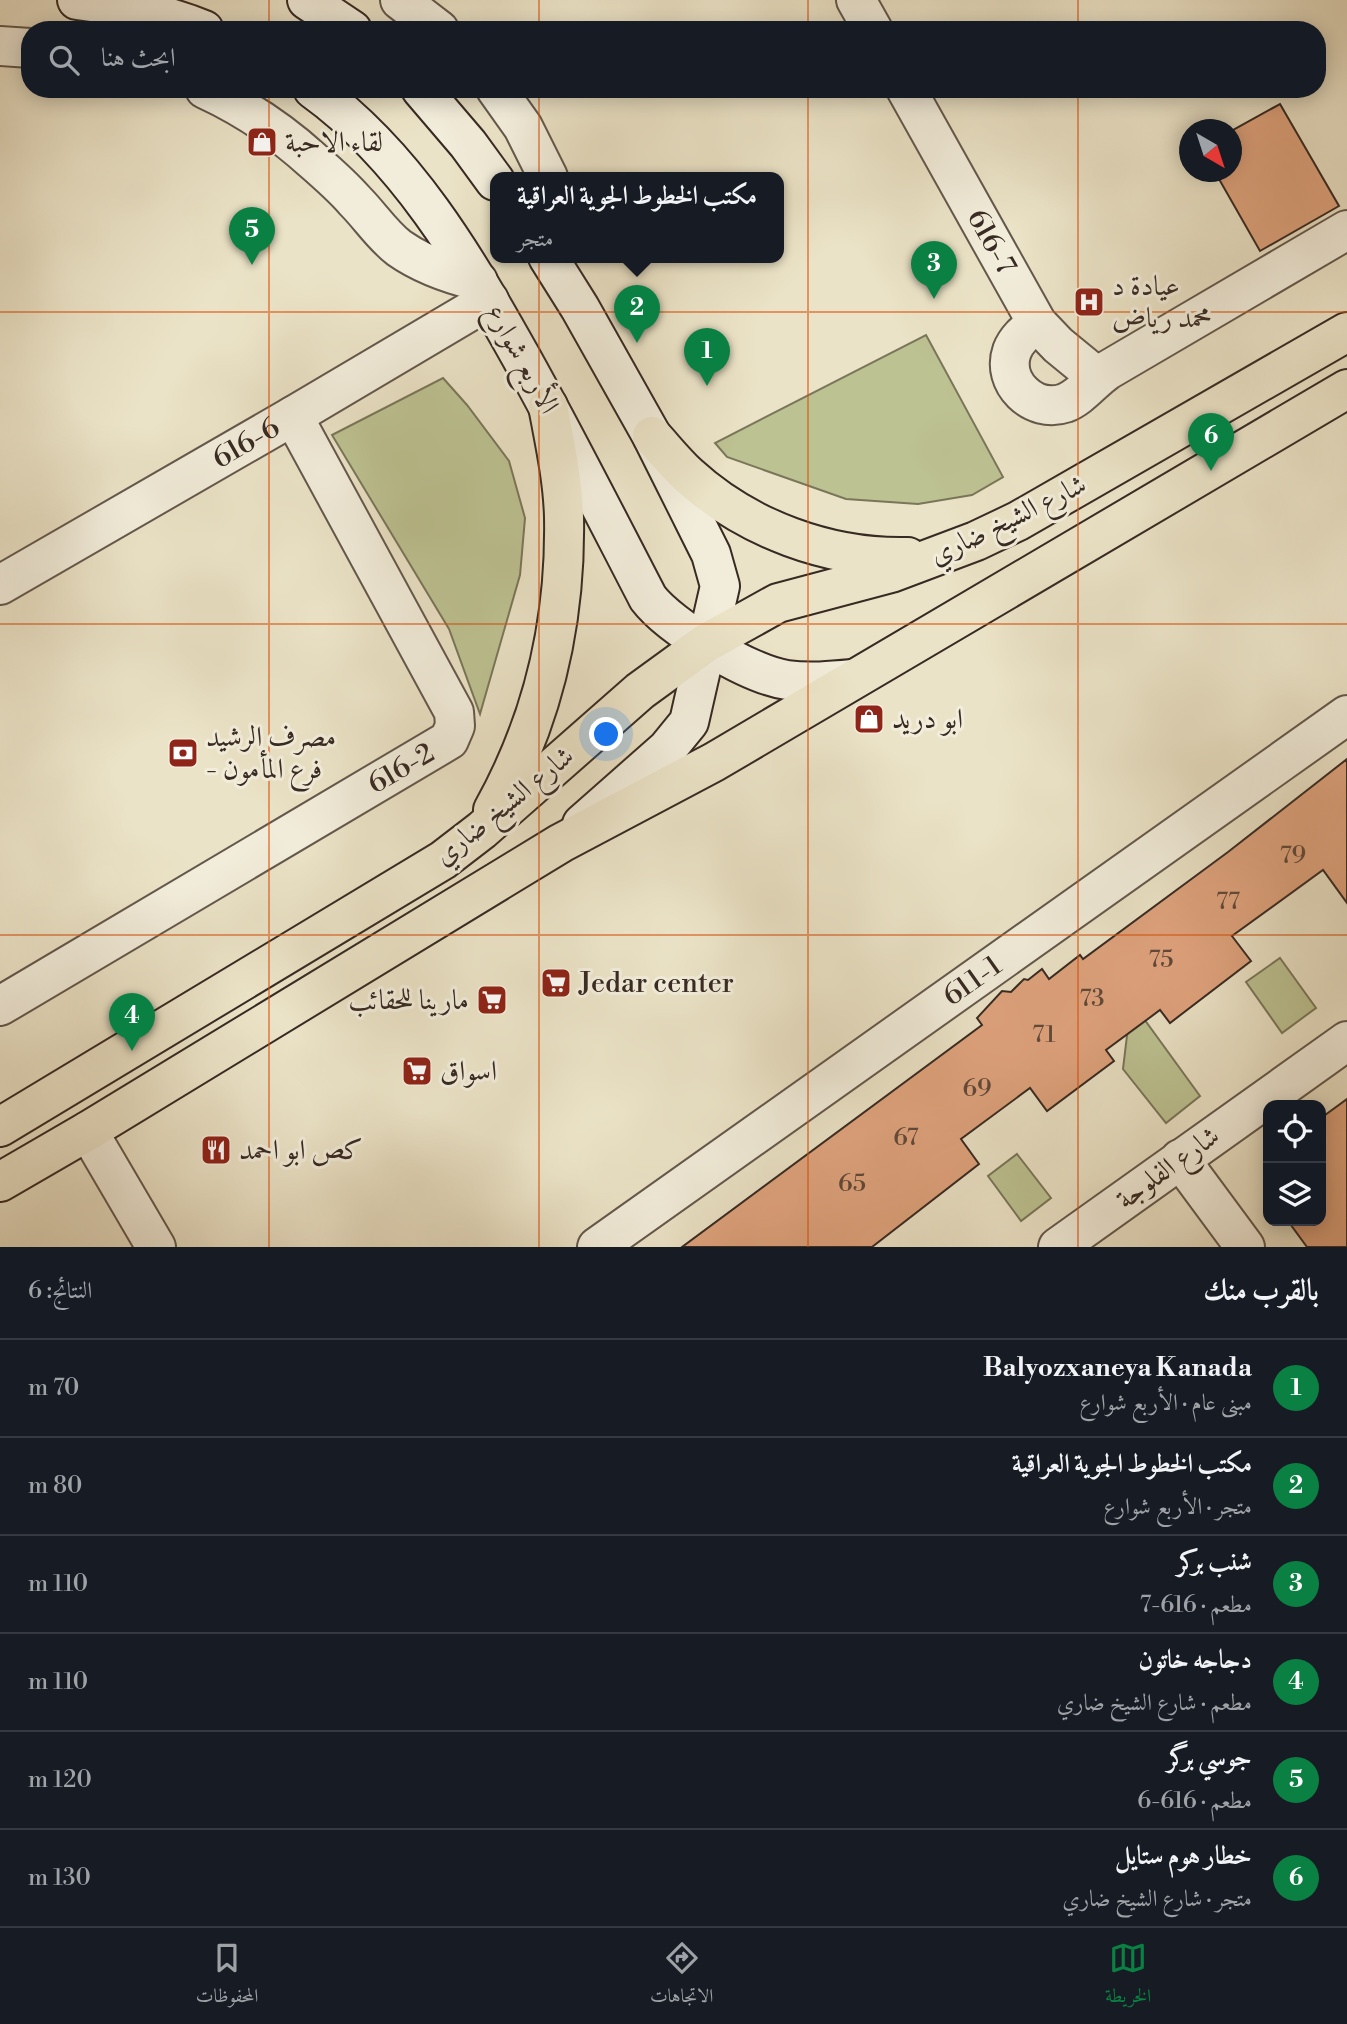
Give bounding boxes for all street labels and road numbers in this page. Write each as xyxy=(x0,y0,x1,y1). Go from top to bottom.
street label: 616-7 xyxy=(959,203,1024,281)
street label: الأربع شوارع xyxy=(471,297,568,424)
street label: 616-6 xyxy=(206,410,286,476)
street label: شارع الشيخ ضاري xyxy=(924,467,1095,578)
street label: 616-2 xyxy=(361,735,440,802)
street label: شارع الشيخ ضاري xyxy=(427,739,585,878)
street label: 611-1 xyxy=(936,948,1009,1014)
street label: شارع الفلوجة xyxy=(1109,1119,1230,1221)

